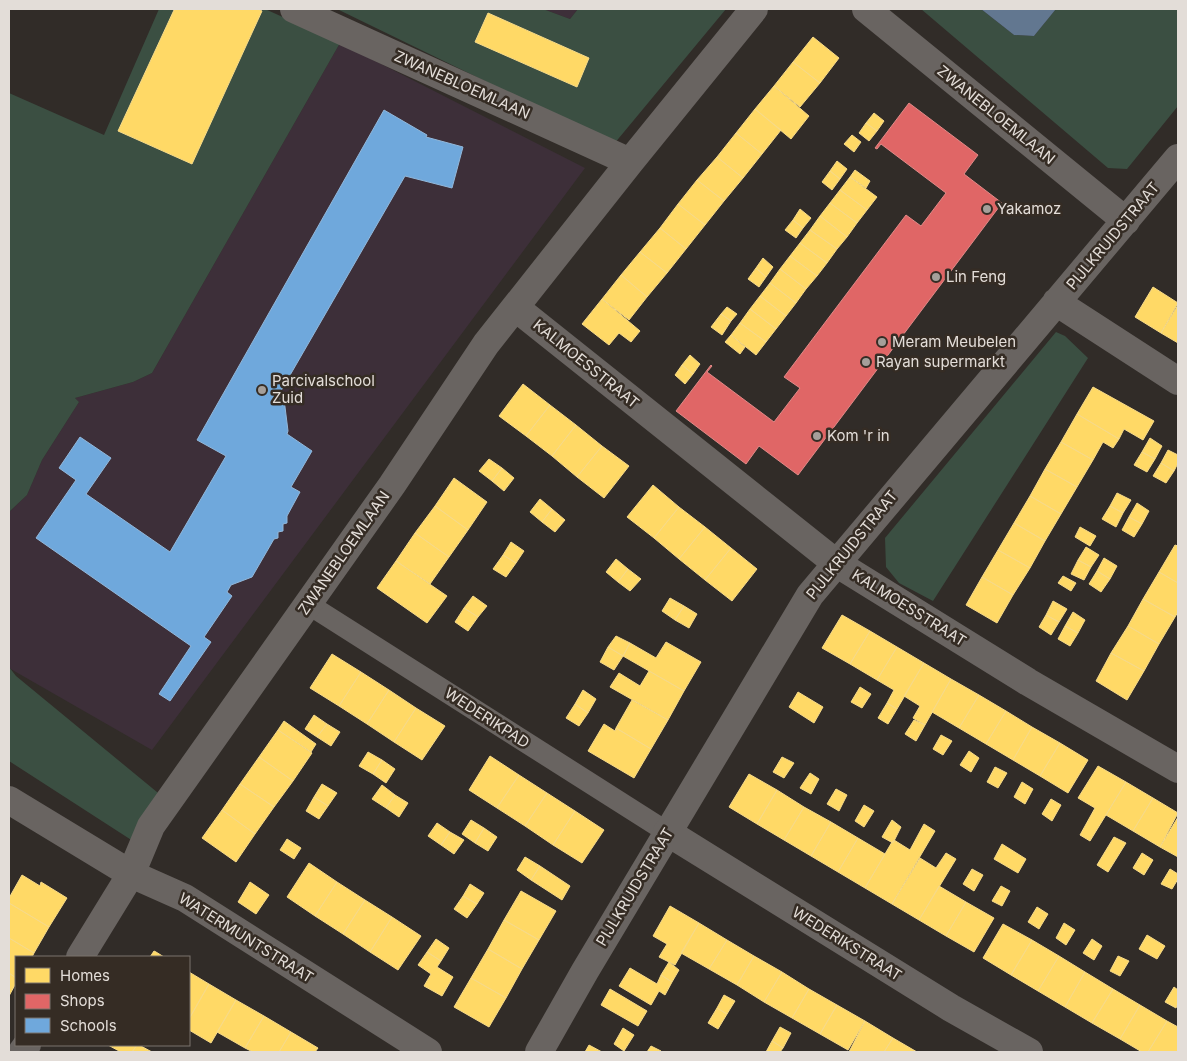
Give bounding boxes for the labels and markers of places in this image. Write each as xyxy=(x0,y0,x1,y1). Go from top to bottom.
place label: Yakamoz xyxy=(997,199,1061,218)
marker: Yakamoz xyxy=(981,203,993,215)
place label: Lin Feng xyxy=(946,267,1006,286)
marker: Lin Feng xyxy=(930,271,942,283)
place label: Meram Meubelen xyxy=(892,332,1016,351)
marker: Meram Meubelen xyxy=(876,336,888,348)
place label: Rayan supermarkt xyxy=(876,352,1005,371)
marker: Rayan supermarkt xyxy=(860,356,872,368)
place label: Parcivalschool Zuid xyxy=(272,371,375,407)
marker: Parcivalschool Zuid xyxy=(256,384,268,396)
place label: Kom 'r in xyxy=(827,426,890,445)
marker: Kom 'r in xyxy=(811,430,823,442)

